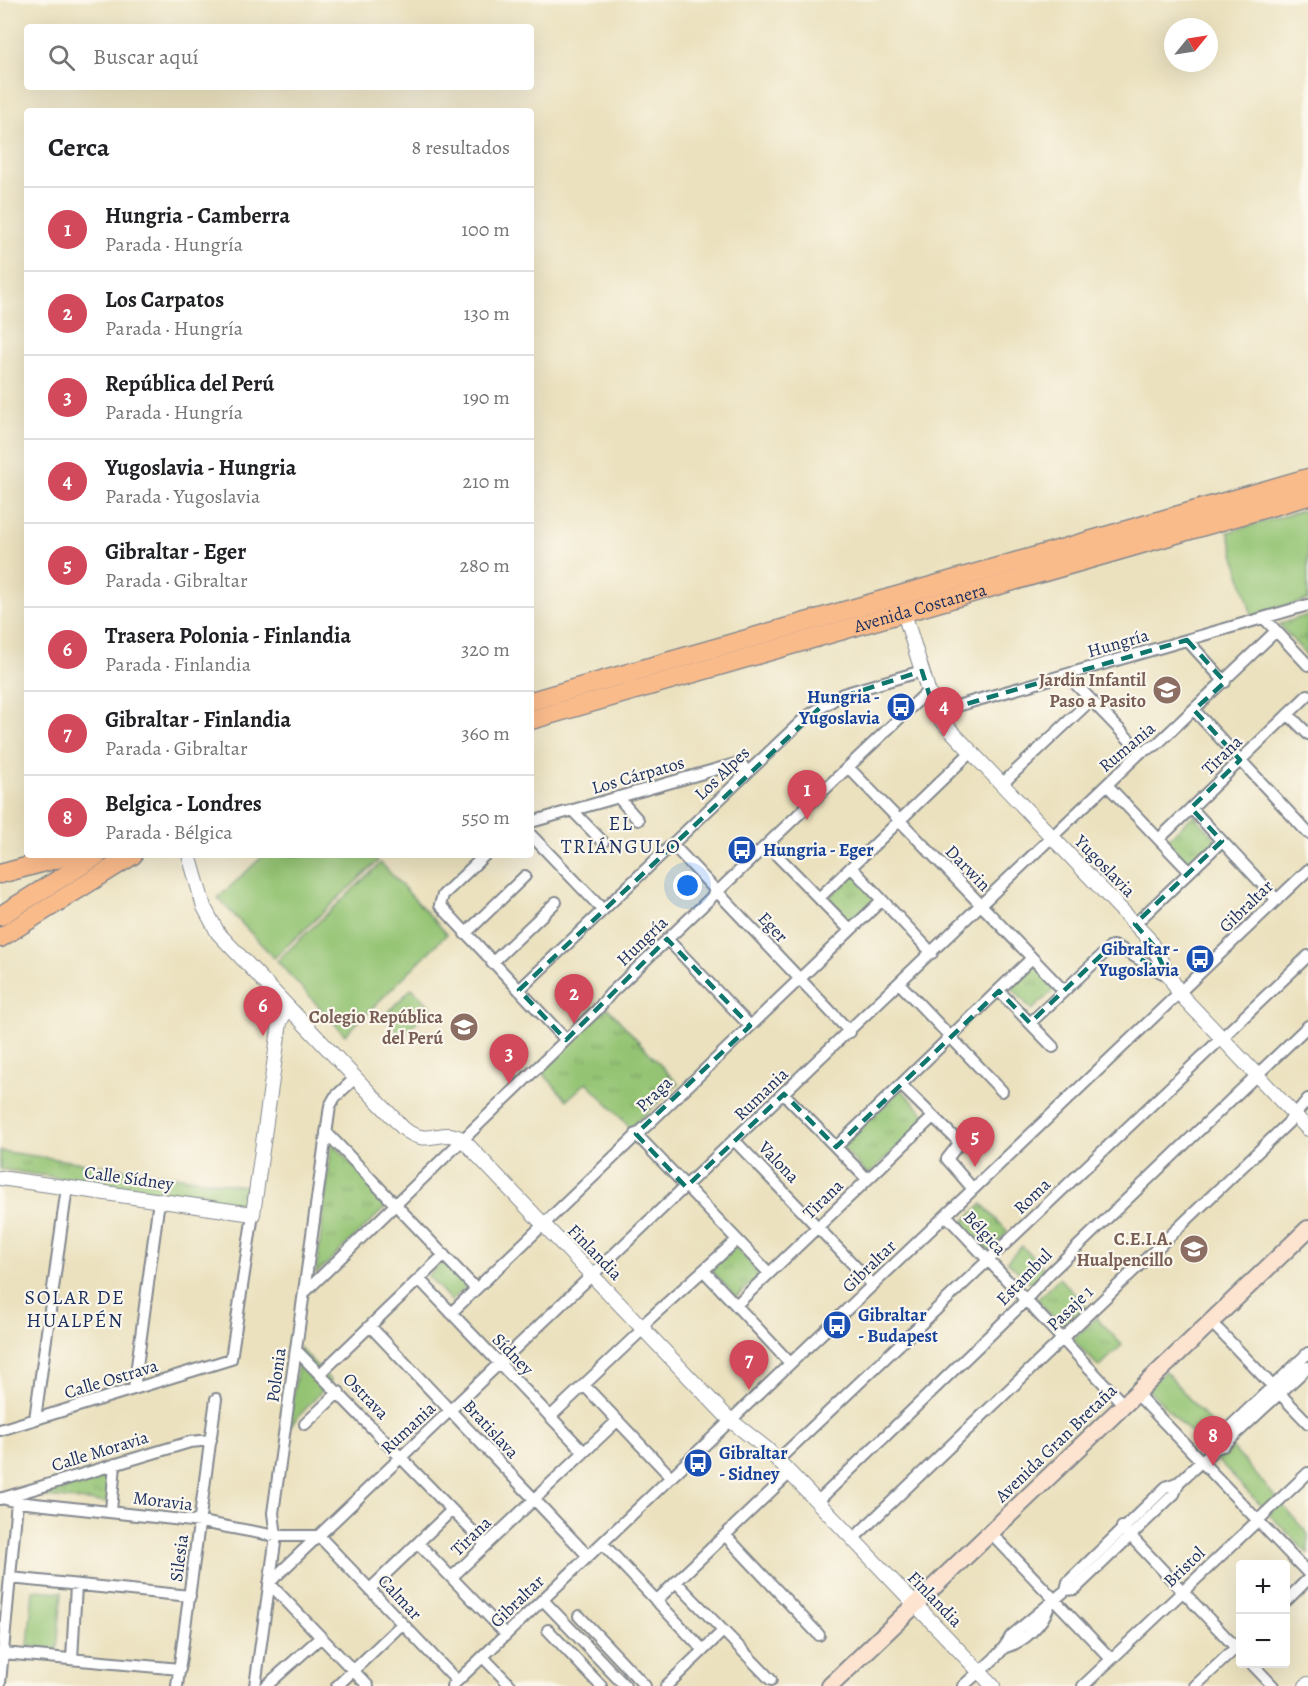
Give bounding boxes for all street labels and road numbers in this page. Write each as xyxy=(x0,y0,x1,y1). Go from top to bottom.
street label: Avenida Costanera xyxy=(850,577,990,639)
street label: Hungría xyxy=(1085,623,1152,663)
street label: Rumania xyxy=(1094,716,1161,778)
street label: Tirana xyxy=(1197,729,1248,780)
street label: Los Alpes xyxy=(689,741,755,805)
street label: Los Cárpatos xyxy=(589,750,687,800)
street label: Yugoslavia xyxy=(1069,829,1141,903)
street label: Darwin xyxy=(940,840,996,897)
street label: Gibraltar xyxy=(1214,874,1278,938)
street label: Eger xyxy=(753,906,793,948)
street label: Hungría xyxy=(611,910,673,971)
street label: Rumania xyxy=(729,1062,794,1126)
street label: Praga xyxy=(631,1070,678,1117)
street label: Valona xyxy=(752,1135,805,1189)
street label: Calle Sídney xyxy=(83,1160,176,1196)
street label: Roma xyxy=(1008,1172,1056,1219)
street label: Tirana xyxy=(798,1173,849,1224)
street label: Bélgica xyxy=(958,1205,1012,1261)
street label: Finlandia xyxy=(562,1219,628,1286)
street label: Gibraltar xyxy=(837,1234,901,1298)
street label: Estambul xyxy=(991,1243,1058,1311)
street label: Pasaje 1 xyxy=(1042,1280,1098,1336)
street label: Sídney xyxy=(487,1328,540,1381)
street label: Polonia xyxy=(260,1346,292,1404)
street label: Calle Ostrava xyxy=(61,1353,161,1405)
street label: Ostrava xyxy=(338,1367,395,1425)
street label: Avenida Gran Bretaña xyxy=(989,1378,1123,1508)
street label: Bratislava xyxy=(458,1394,525,1464)
street label: Rumania xyxy=(375,1396,441,1460)
street label: Calle Moravia xyxy=(49,1425,152,1477)
street label: Moravia xyxy=(132,1485,195,1517)
street label: Tirana xyxy=(446,1510,497,1561)
street label: Silesia xyxy=(164,1532,194,1583)
street label: Bristol xyxy=(1158,1541,1210,1593)
street label: Finlandia xyxy=(902,1566,968,1633)
street label: Calmar xyxy=(373,1569,427,1625)
street label: Gibraltar xyxy=(485,1569,549,1633)

